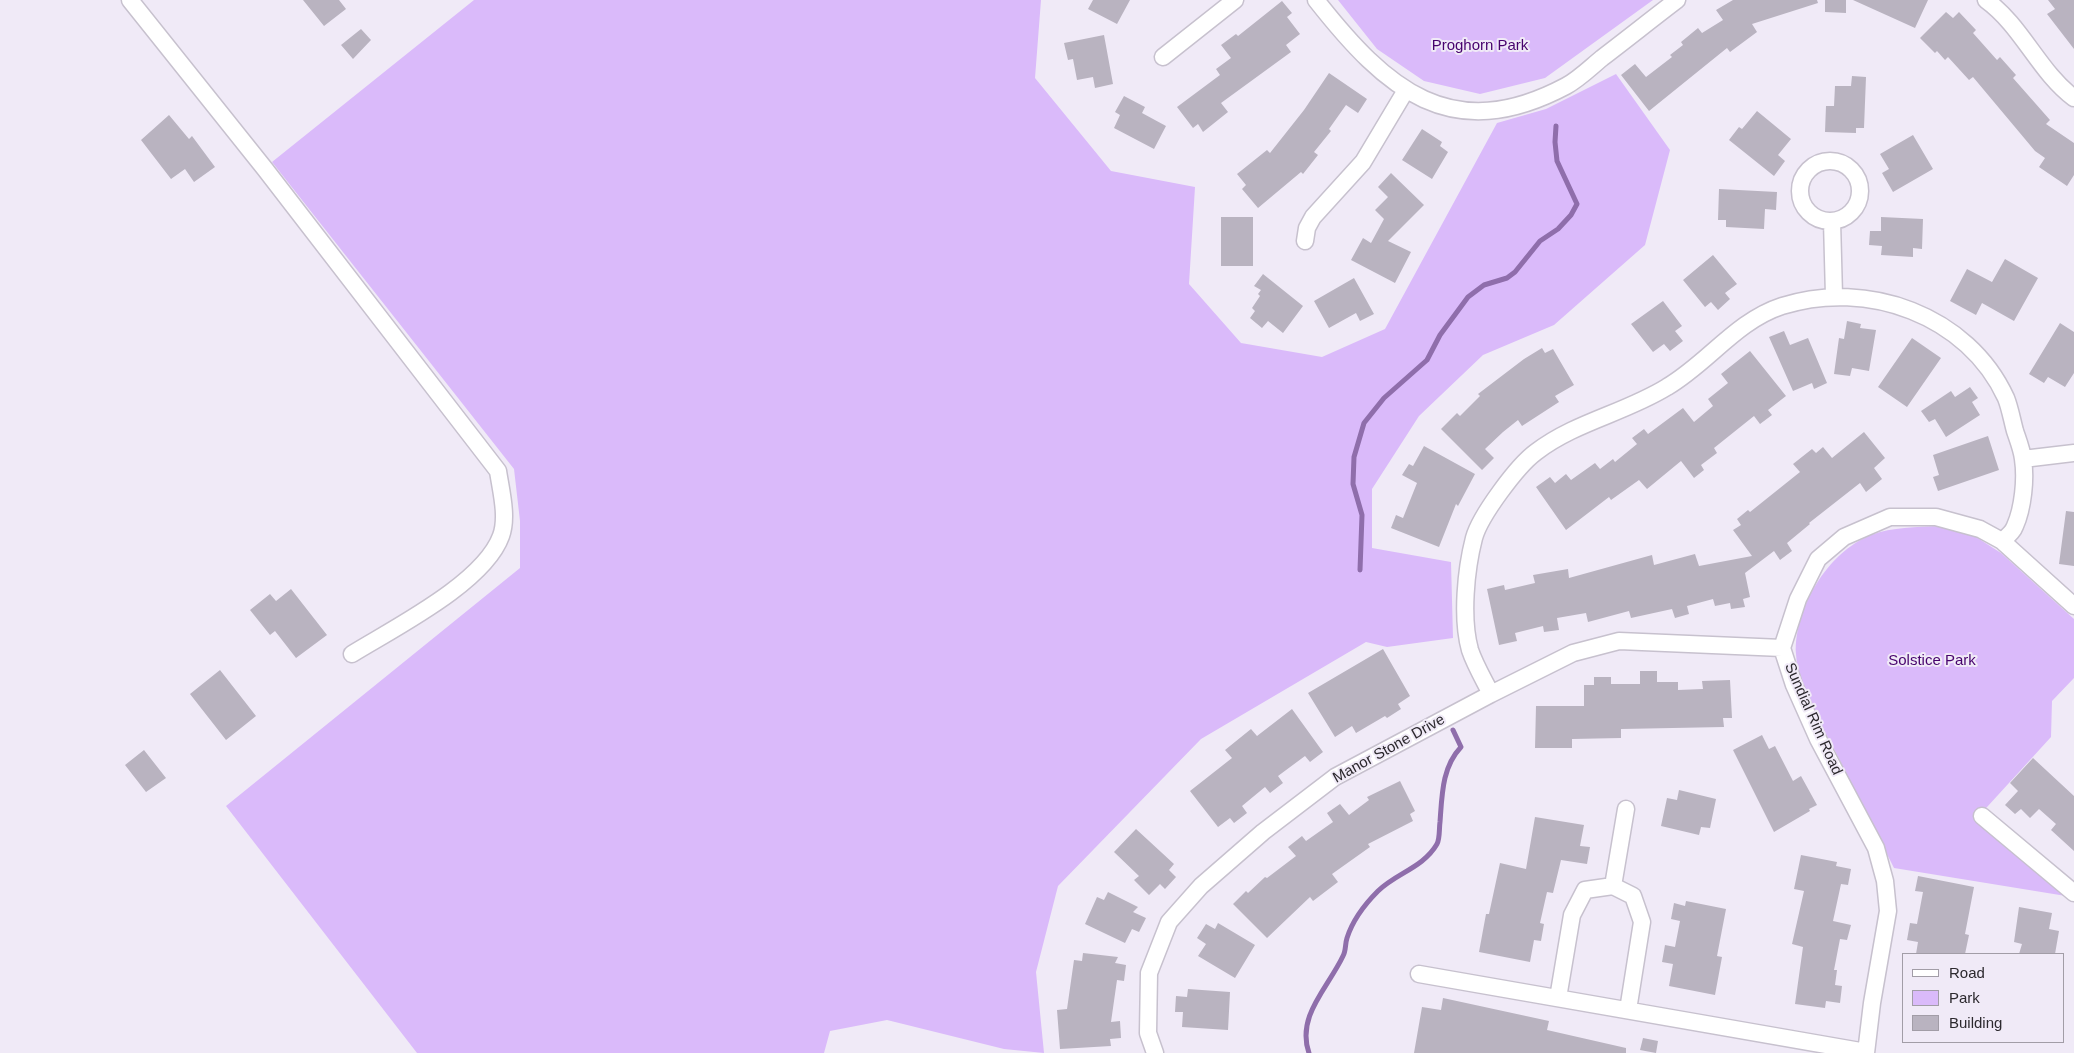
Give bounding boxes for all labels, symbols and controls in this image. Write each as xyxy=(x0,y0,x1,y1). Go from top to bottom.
park label: Proghorn Park xyxy=(1432,37,1528,55)
park label: Solstice Park xyxy=(1888,652,1976,670)
street label: Sundial Rim Road xyxy=(1780,660,1846,778)
street label: Manor Stone Drive xyxy=(1330,711,1448,787)
legend xyxy=(1902,953,2064,1043)
text: Road xyxy=(1949,964,1985,981)
text: Park xyxy=(1949,989,1980,1006)
text: Building xyxy=(1949,1014,2002,1031)

